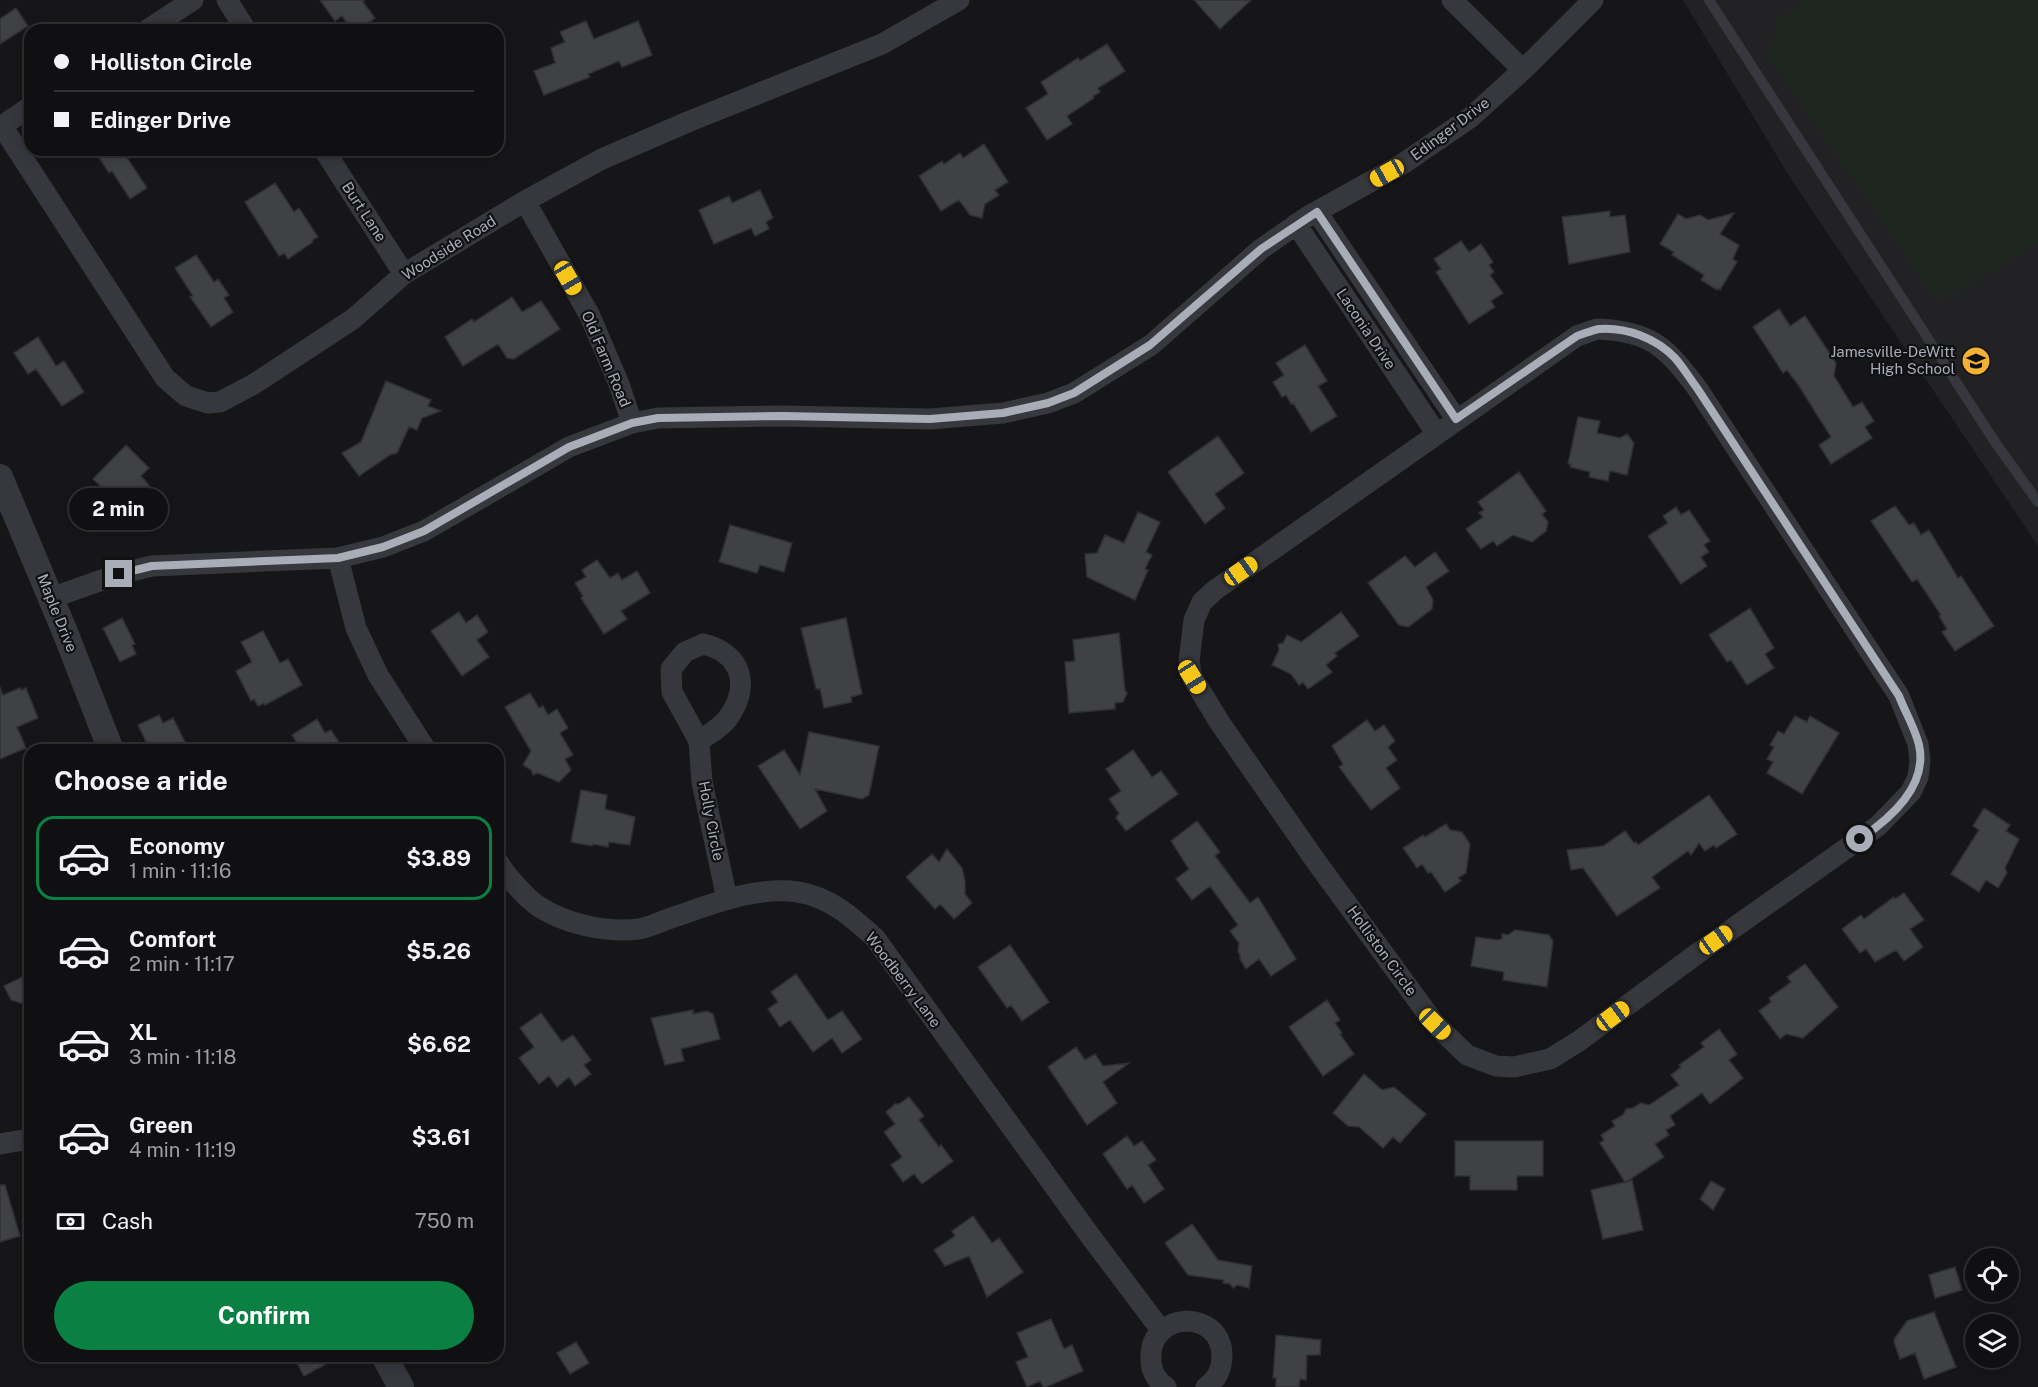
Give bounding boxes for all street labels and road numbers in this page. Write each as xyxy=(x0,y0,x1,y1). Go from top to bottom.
street label: Edinger Drive xyxy=(1407,94,1492,164)
street label: Burt Lane xyxy=(339,179,390,245)
street label: Woodside Road xyxy=(399,212,499,283)
street label: Laconia Drive xyxy=(1333,285,1400,372)
street label: Old Farm Road xyxy=(579,308,634,409)
street label: Maple Drive xyxy=(34,571,81,654)
street label: Holly Circle xyxy=(695,780,728,862)
street label: Holliston Circle xyxy=(1344,903,1421,999)
street label: Woodberry Lane xyxy=(862,929,945,1031)

